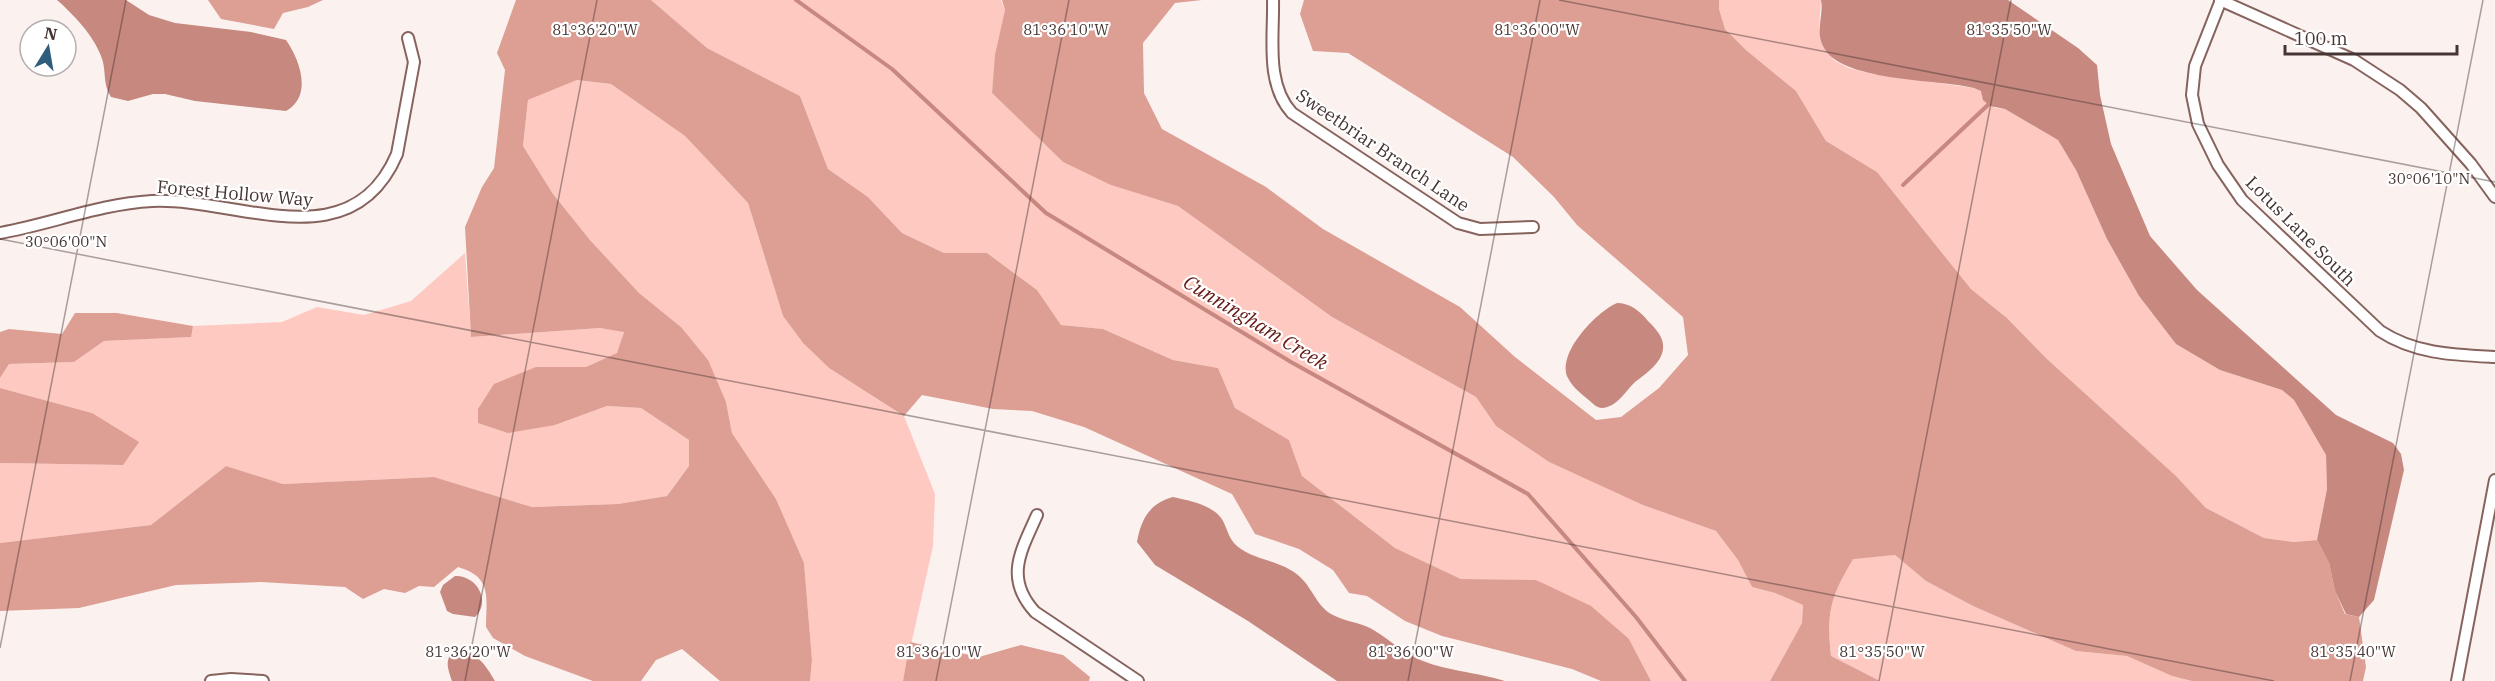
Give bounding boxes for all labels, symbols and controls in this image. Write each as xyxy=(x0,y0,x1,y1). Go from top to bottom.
north arrow xyxy=(18,18,78,78)
scale bar xyxy=(2285,18,2458,56)
text: 81°36'20"W xyxy=(552,20,638,39)
text: 81°36'10"W xyxy=(1023,20,1109,39)
text: 81°36'00"W xyxy=(1494,20,1580,39)
text: 81°35'50"W xyxy=(1966,20,2052,39)
text: N xyxy=(43,22,59,44)
text: 100 m xyxy=(2294,27,2348,50)
street label: Sweetbriar Branch Lane xyxy=(1292,83,1474,217)
text: 30°06'10"N xyxy=(2388,169,2470,188)
street label: Lotus Lane South xyxy=(2241,171,2361,291)
street label: Forest Hollow Way xyxy=(156,175,314,211)
text: 30°06'00"N xyxy=(25,232,107,251)
water label: Cunningham Creek xyxy=(1179,268,1334,376)
text: 81°36'20"W xyxy=(425,642,511,661)
text: 81°36'10"W xyxy=(896,642,982,661)
text: 81°36'00"W xyxy=(1368,642,1454,661)
text: 81°35'50"W xyxy=(1839,642,1925,661)
text: 81°35'40"W xyxy=(2310,642,2396,661)

